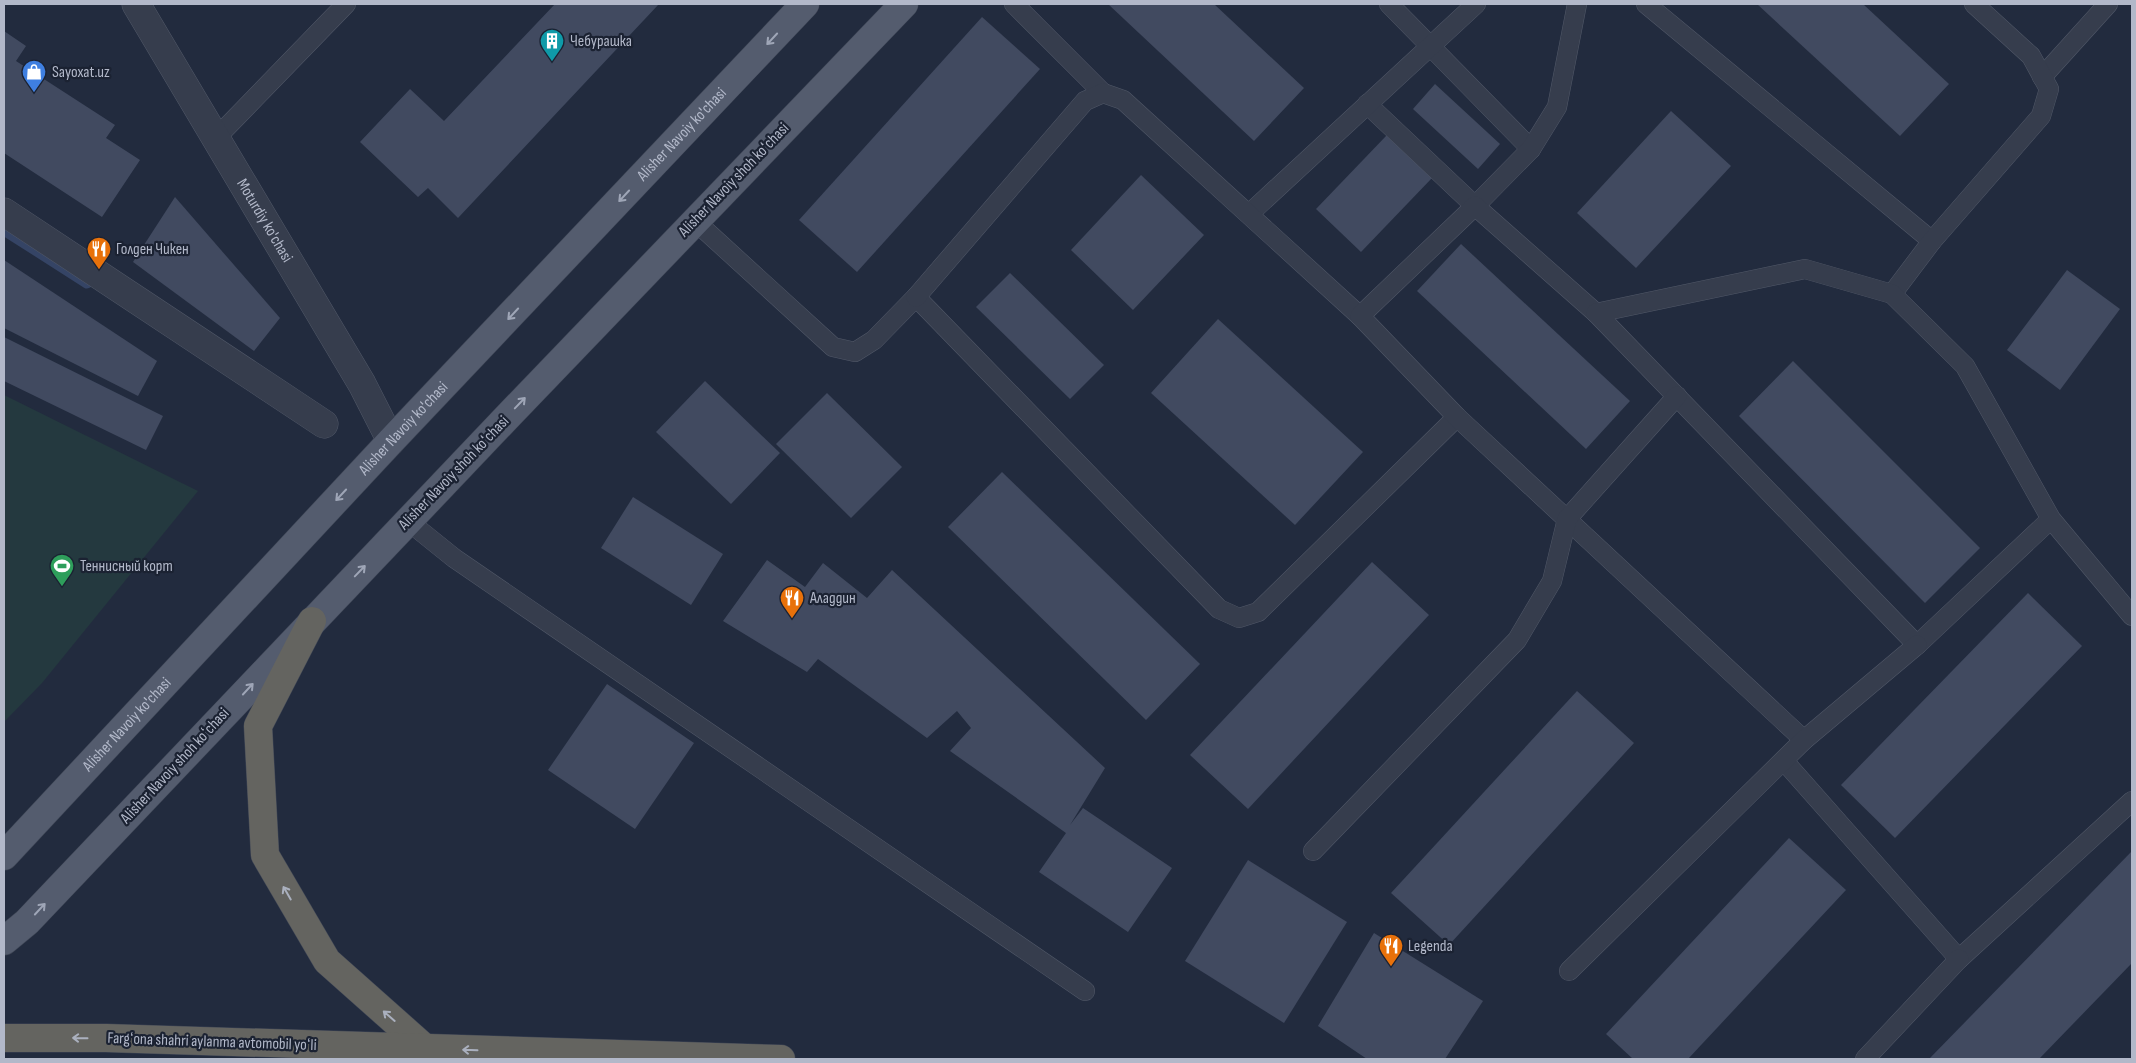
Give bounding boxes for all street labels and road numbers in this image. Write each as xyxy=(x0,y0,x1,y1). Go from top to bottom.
street label: Alisher Navoiy ko'chasi xyxy=(632,84,730,186)
street label: Alisher Navoiy shoh koʻchasi xyxy=(674,119,793,242)
street label: Moturdiy ko'chasi xyxy=(233,175,297,266)
street label: Alisher Navoiy ko'chasi xyxy=(354,378,452,480)
street label: Alisher Navoiy shoh koʻchasi xyxy=(394,412,513,535)
street label: Alisher Navoiy ko'chasi xyxy=(78,673,175,776)
street label: Alisher Navoiy shoh koʻchasi xyxy=(116,704,233,828)
street label: Fargʻona shahri aylanma avtomobil yoʻli xyxy=(107,1029,317,1055)

